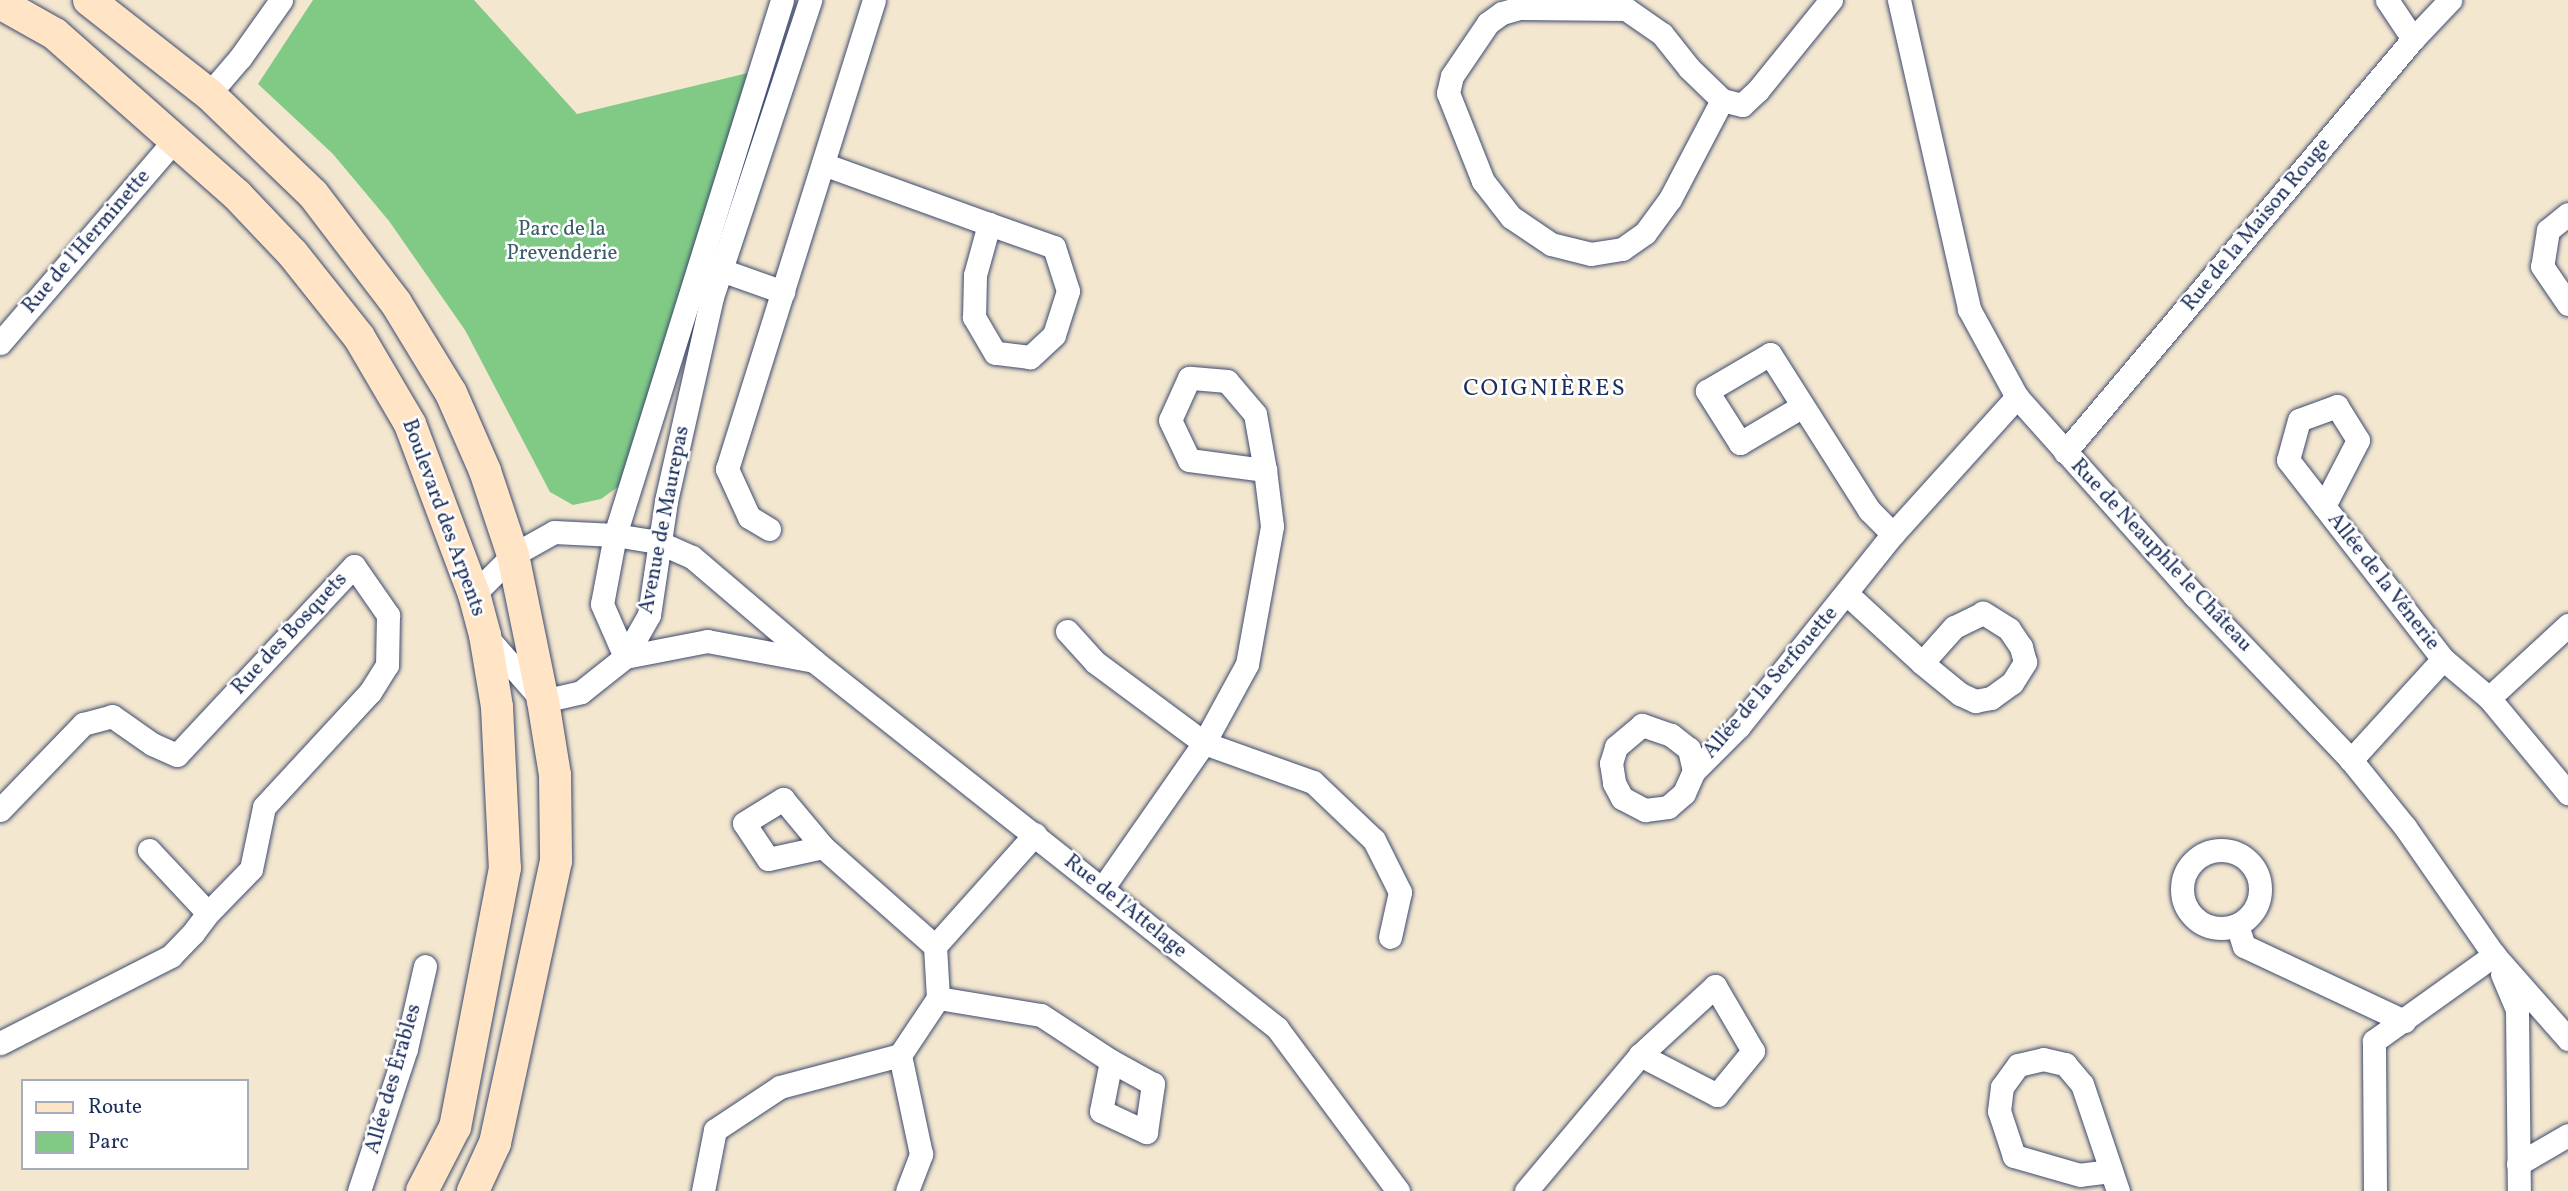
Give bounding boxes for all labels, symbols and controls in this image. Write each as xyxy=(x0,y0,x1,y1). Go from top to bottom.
street label: Rue de la Maison Rouge xyxy=(2177,133,2337,317)
street label: Rue de l'Herminette xyxy=(18,165,156,319)
park label: Parc de la Prevenderie xyxy=(507,217,617,267)
district label: COIGNIÈRES xyxy=(1464,376,1626,404)
street label: Boulevard des Arpents xyxy=(396,416,490,620)
street label: Avenue de Maurepas xyxy=(634,424,696,616)
street label: Rue de Neauphle le Château xyxy=(2065,454,2257,658)
street label: Allée de la Vénerie xyxy=(2321,508,2445,656)
street label: Rue des Bosquets xyxy=(227,568,353,700)
street label: Allée de la Serfouette xyxy=(1698,602,1844,764)
street label: Rue de l'Attelage xyxy=(1058,850,1192,964)
street label: Allée des Érables xyxy=(361,1001,427,1157)
legend xyxy=(21,1079,248,1170)
text: Route xyxy=(88,1093,142,1122)
text: Parc xyxy=(88,1128,129,1157)

